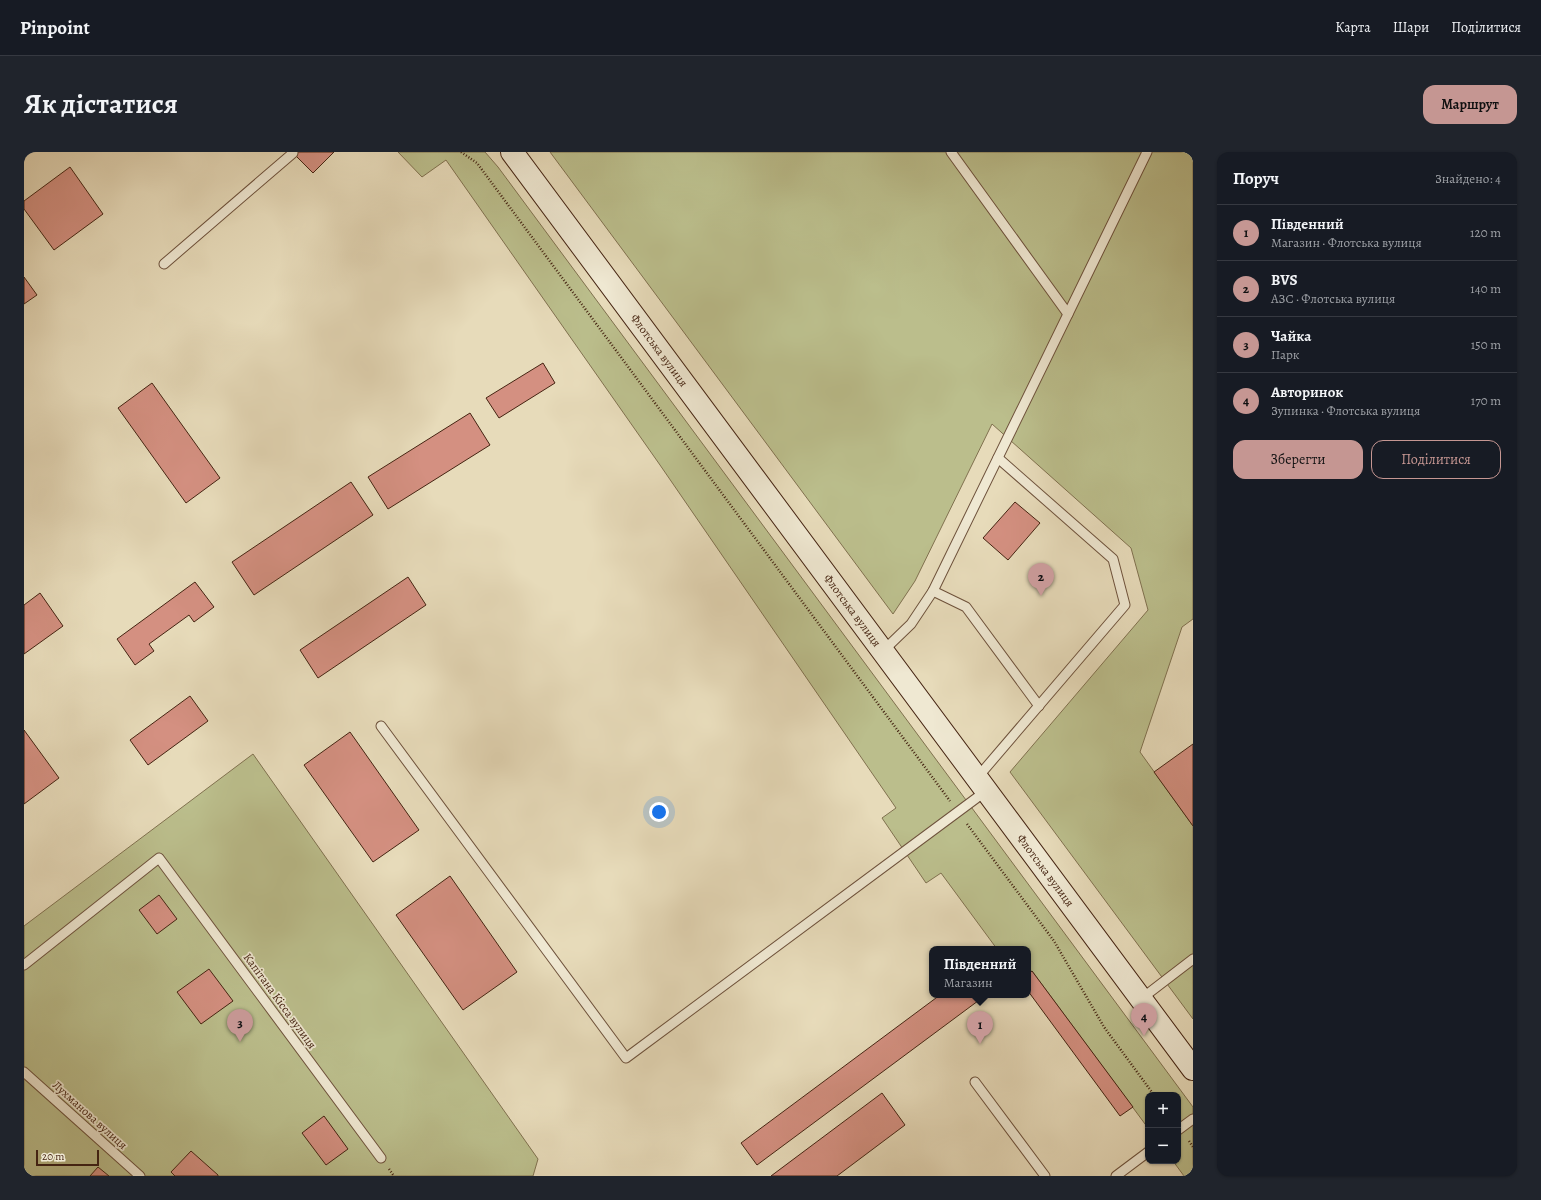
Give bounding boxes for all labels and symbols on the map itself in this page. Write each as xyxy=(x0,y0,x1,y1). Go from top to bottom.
street label: Флотська вулиця xyxy=(627,311,692,390)
pin: 2 xyxy=(1028,563,1054,596)
street label: Флотська вулиця xyxy=(820,571,885,650)
your location xyxy=(649,802,669,822)
street label: Флотська вулиця xyxy=(1013,831,1078,910)
street label: Капітана Кісса вулиця xyxy=(240,950,320,1052)
pin: 4 xyxy=(1131,1003,1157,1036)
pin: 3 xyxy=(227,1009,253,1042)
pin: 1 xyxy=(967,1011,993,1044)
street label: Лухманова вулиця xyxy=(49,1077,131,1153)
scale bar xyxy=(36,1148,99,1167)

